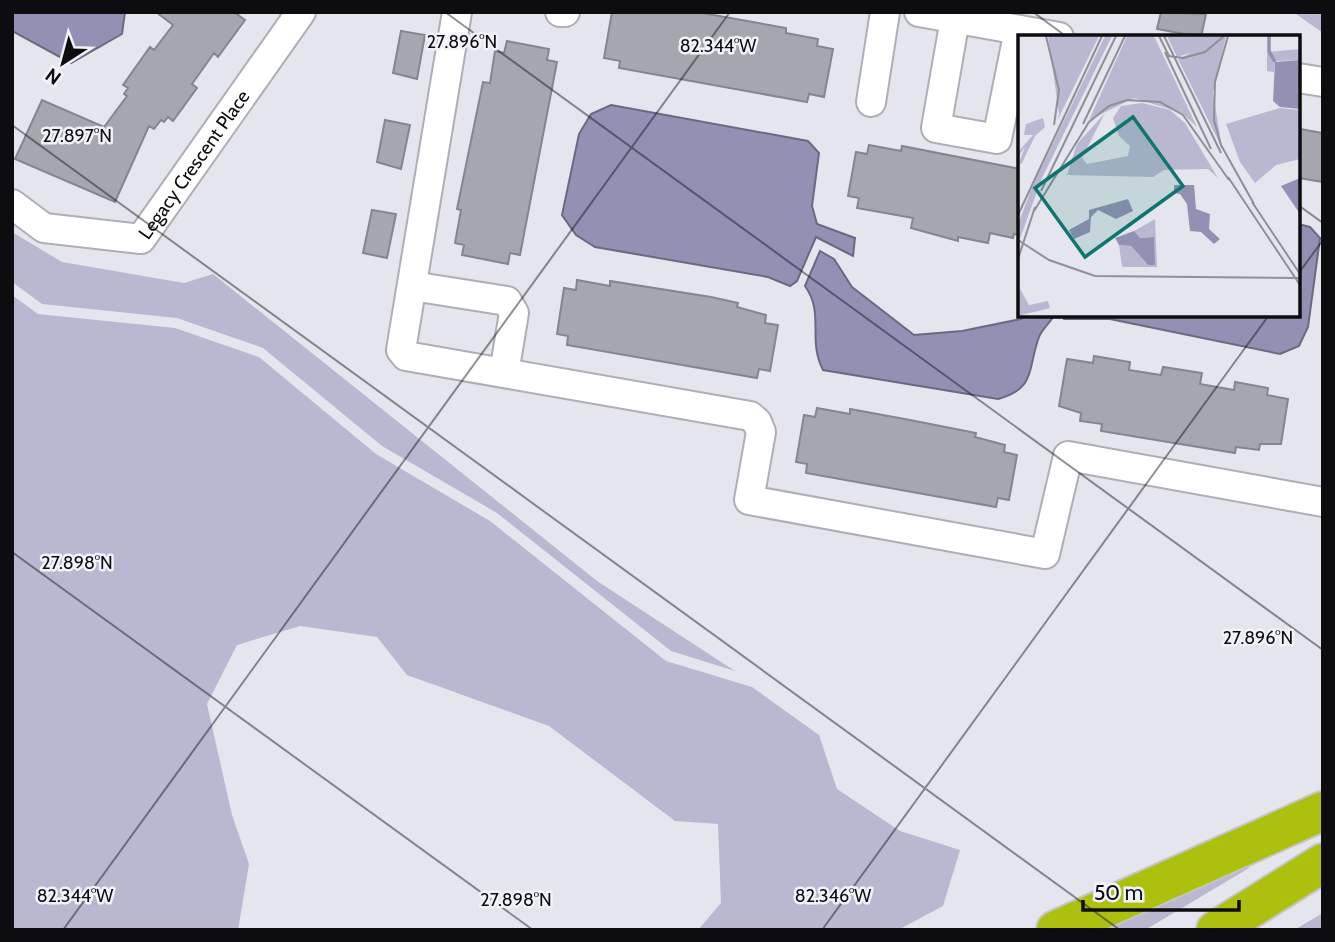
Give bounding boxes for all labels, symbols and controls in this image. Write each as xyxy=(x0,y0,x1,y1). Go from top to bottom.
north arrow xyxy=(28,28,98,98)
text: 27.896°N xyxy=(427,31,497,53)
text: 82.344°W xyxy=(680,35,756,57)
inset map xyxy=(1018,35,1300,317)
text: N xyxy=(41,63,65,90)
street label: Legacy Crescent Place xyxy=(134,85,255,244)
text: 27.897°N xyxy=(42,125,112,147)
text: 27.898°N xyxy=(41,552,113,574)
text: 27.896°N xyxy=(1223,627,1293,649)
scale bar xyxy=(1083,869,1239,913)
text: 50 m xyxy=(1094,880,1143,905)
text: 82.344°W xyxy=(37,885,113,907)
text: 82.346°W xyxy=(795,885,871,907)
text: 27.898°N xyxy=(480,889,552,911)

